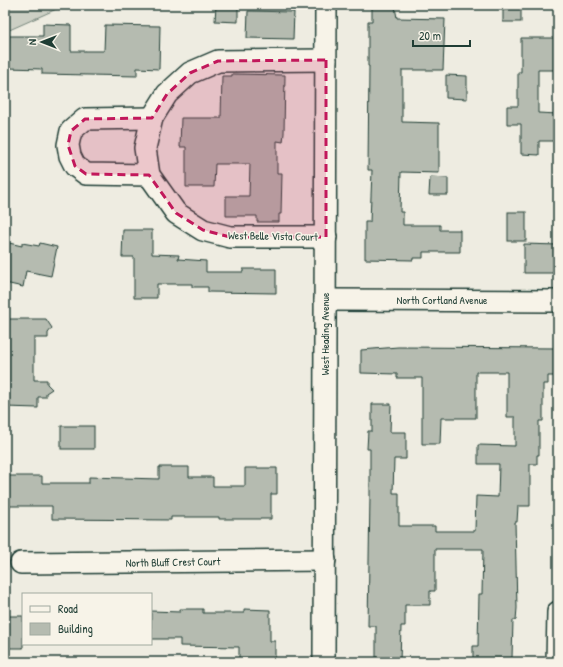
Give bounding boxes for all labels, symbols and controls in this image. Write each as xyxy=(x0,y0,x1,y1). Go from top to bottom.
north arrow xyxy=(22,22,62,62)
scale bar xyxy=(413,22,470,48)
text: 20 m xyxy=(419,27,441,44)
text: N xyxy=(25,39,39,45)
street label: West Belle Vista Court xyxy=(228,228,318,244)
street label: West Heading Avenue xyxy=(318,292,332,375)
street label: North Cortland Avenue xyxy=(397,293,488,307)
street label: North Bluff Crest Court xyxy=(126,554,221,570)
legend xyxy=(22,593,152,645)
text: Road xyxy=(58,600,78,617)
text: Building xyxy=(58,620,93,637)

